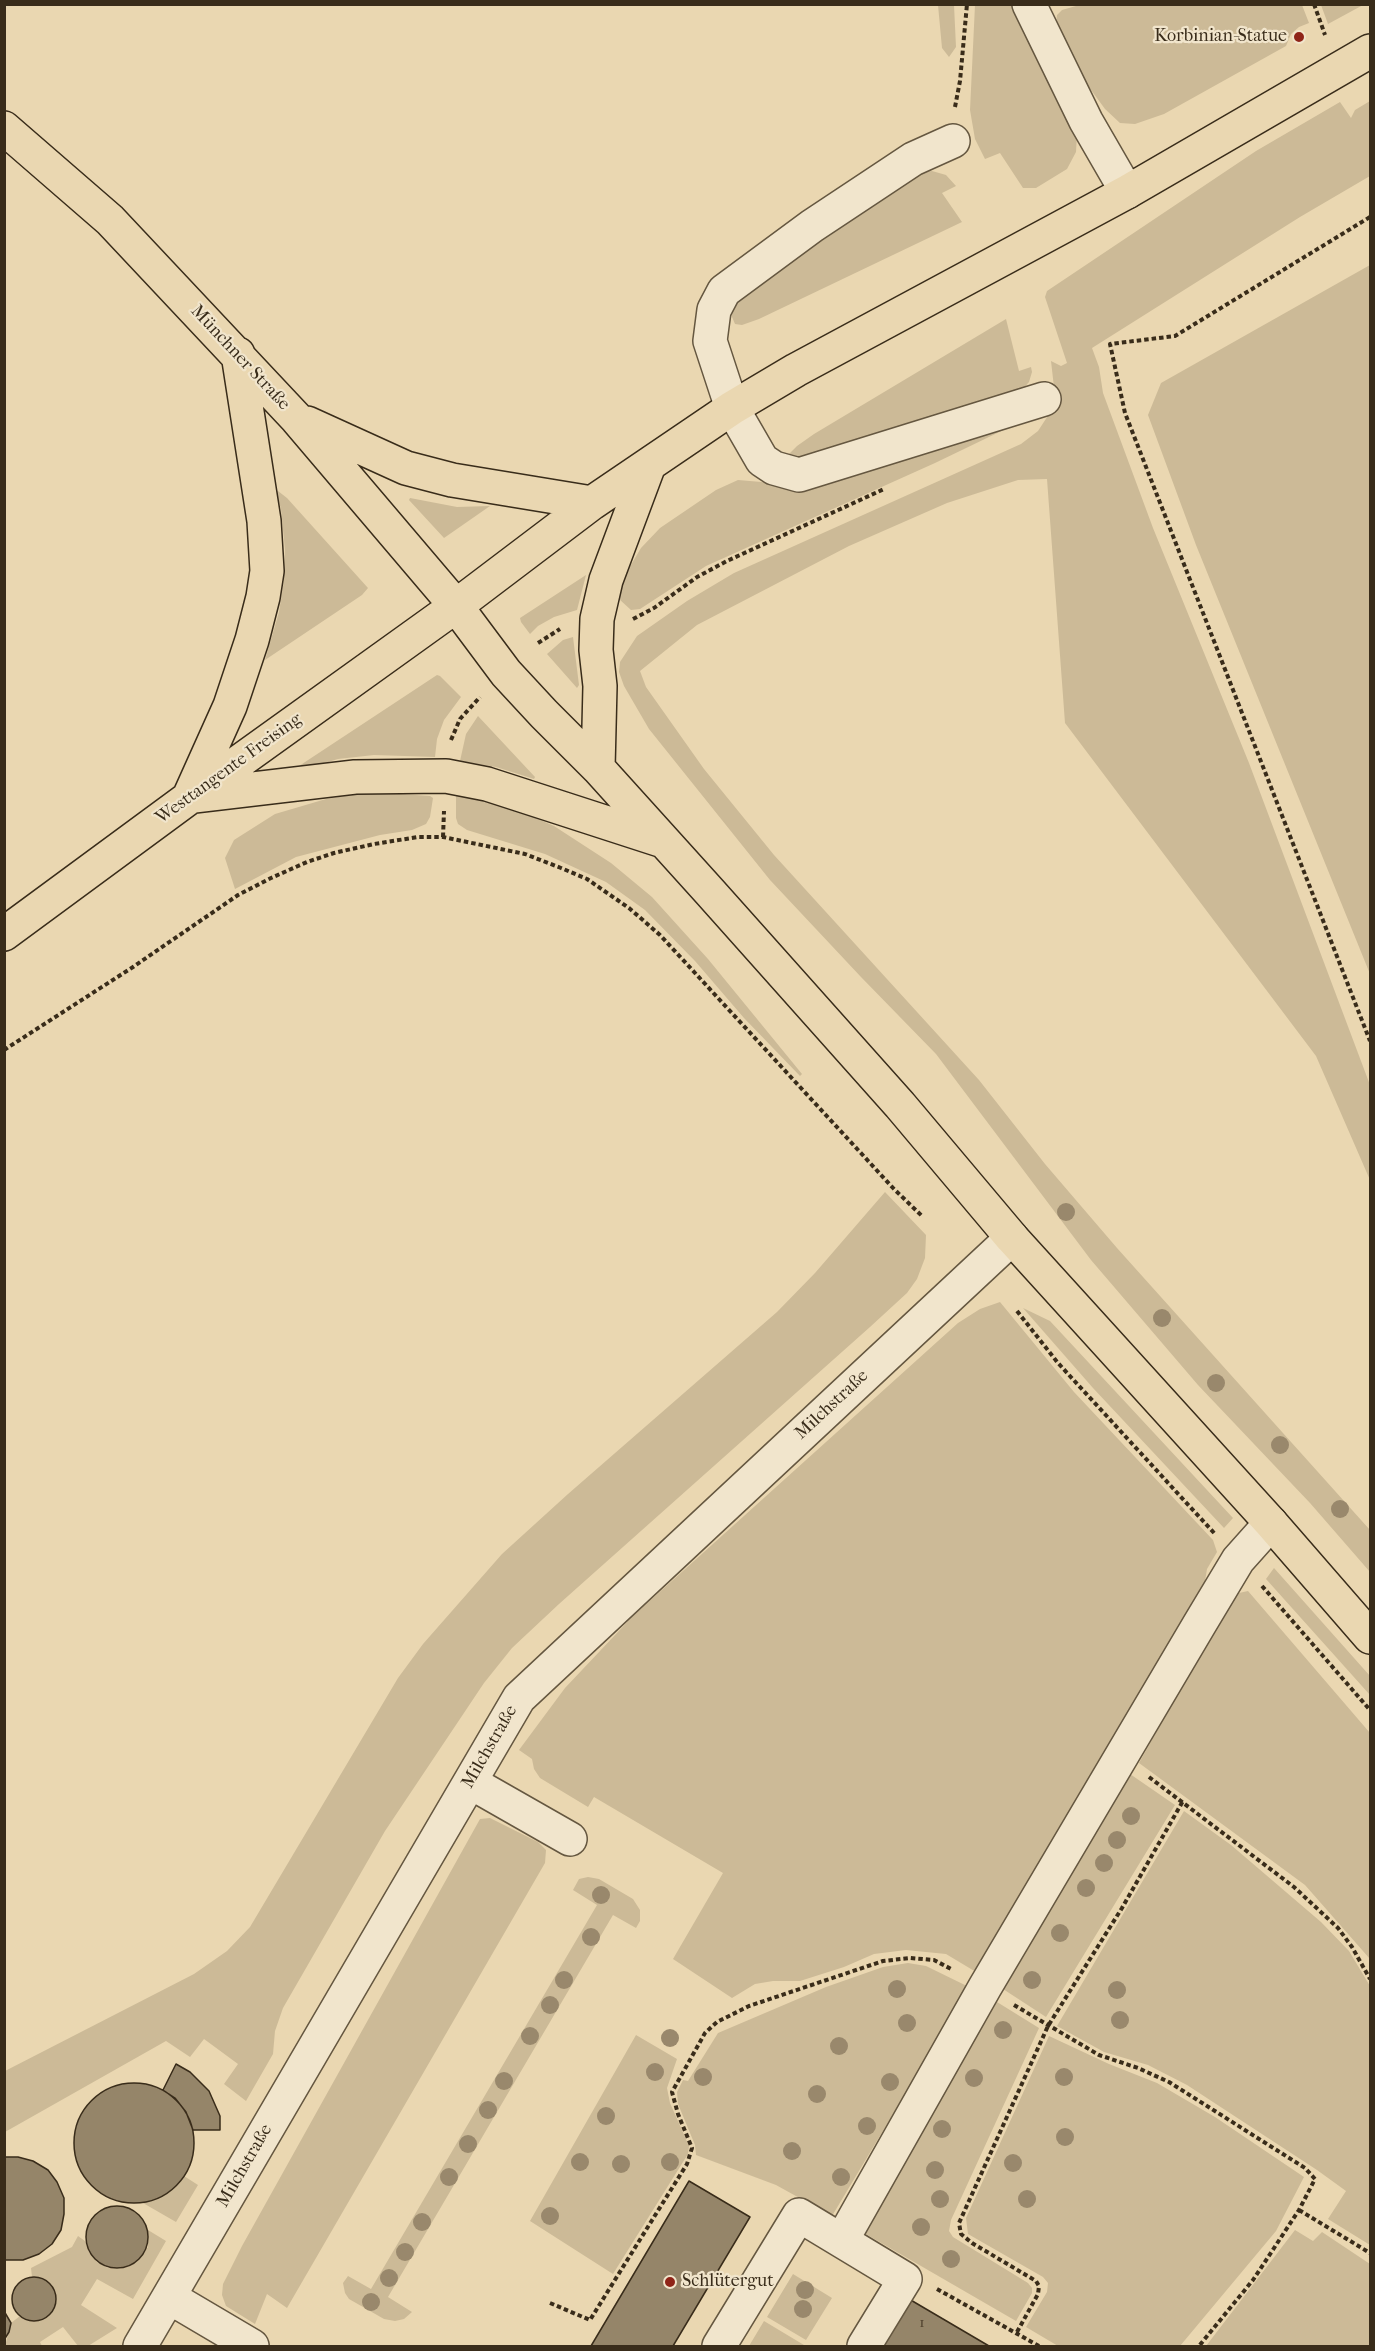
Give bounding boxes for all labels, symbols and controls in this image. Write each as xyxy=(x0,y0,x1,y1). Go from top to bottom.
place label: Korbinian-Statue xyxy=(1154,26,1287,48)
marker: Korbinian-Statue xyxy=(1292,30,1306,44)
street label: Münchner Straße xyxy=(186,301,294,415)
street label: Westtangente Freising xyxy=(152,709,306,829)
street label: Milchstraße xyxy=(791,1366,873,1444)
street label: Milchstraße xyxy=(458,1702,522,1792)
street label: Milchstraße xyxy=(213,2121,277,2211)
place label: Schlütergut xyxy=(682,2271,774,2293)
marker: Schlütergut xyxy=(663,2275,677,2289)
house number: 1 xyxy=(919,2314,925,2332)

